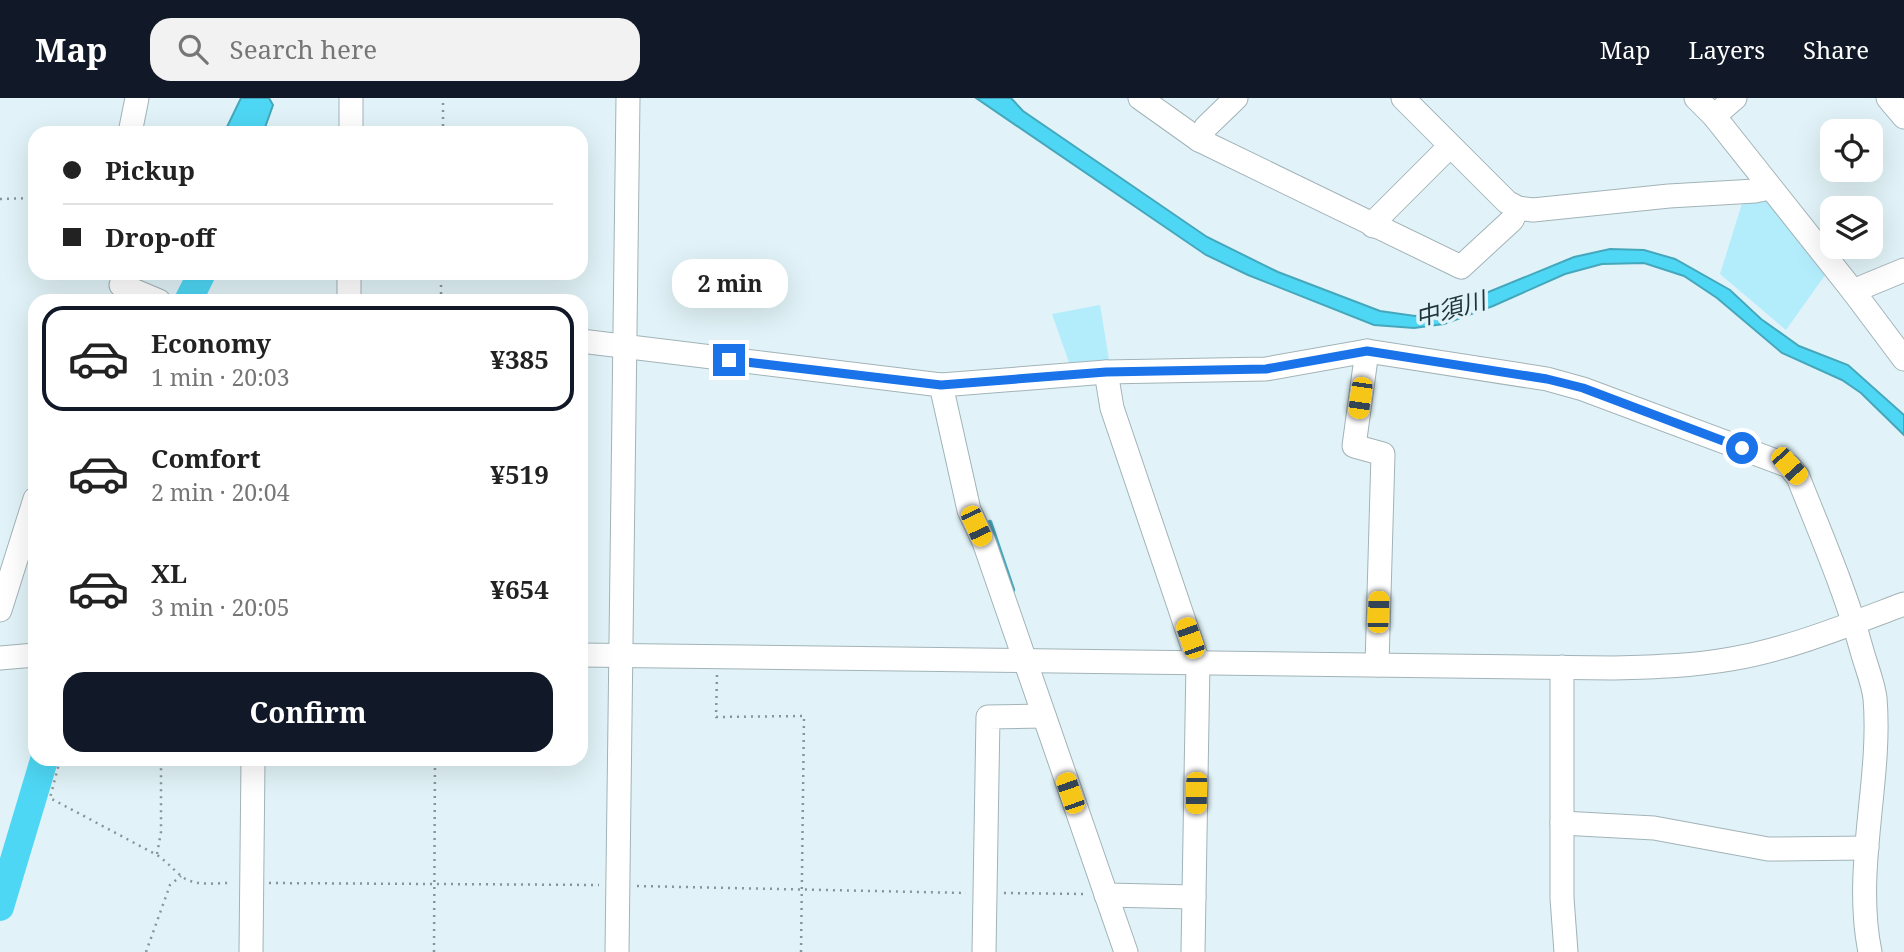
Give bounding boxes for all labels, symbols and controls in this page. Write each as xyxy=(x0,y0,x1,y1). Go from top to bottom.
search box xyxy=(150,18,640,81)
text: Map xyxy=(35,27,108,72)
icon: search xyxy=(174,30,212,68)
text: Search here xyxy=(230,31,377,67)
text: Map xyxy=(1600,33,1651,66)
text: Layers xyxy=(1689,33,1765,66)
text: Share xyxy=(1803,33,1869,66)
map controls xyxy=(1820,119,1883,259)
button: locate xyxy=(1820,119,1883,182)
text: Pickup xyxy=(105,152,195,188)
button: layers xyxy=(1820,196,1883,259)
text: Drop-off xyxy=(105,219,215,255)
callout: 2 min xyxy=(671,258,787,308)
text: 2 min xyxy=(697,267,763,299)
water label: 中須川 xyxy=(1411,282,1492,333)
text: Economy xyxy=(151,325,271,361)
icon: car xyxy=(67,327,130,390)
text: ¥385 xyxy=(490,341,549,377)
route end xyxy=(713,344,745,376)
text: 1 min · 20:03 xyxy=(151,361,289,393)
car xyxy=(1347,376,1374,420)
route start xyxy=(1726,432,1758,464)
text: Comfort xyxy=(151,440,261,476)
icon: car xyxy=(67,442,130,505)
car xyxy=(1768,443,1811,489)
text: ¥519 xyxy=(490,456,549,492)
text: 2 min · 20:04 xyxy=(151,476,289,508)
car xyxy=(958,503,995,549)
text: XL xyxy=(151,555,187,591)
icon: car xyxy=(67,557,130,620)
text: ¥654 xyxy=(490,571,549,607)
text: 3 min · 20:05 xyxy=(151,591,289,623)
car xyxy=(1367,591,1390,633)
car xyxy=(1174,615,1207,661)
button: Confirm xyxy=(63,672,553,752)
car xyxy=(1054,770,1087,816)
car xyxy=(1186,772,1207,814)

